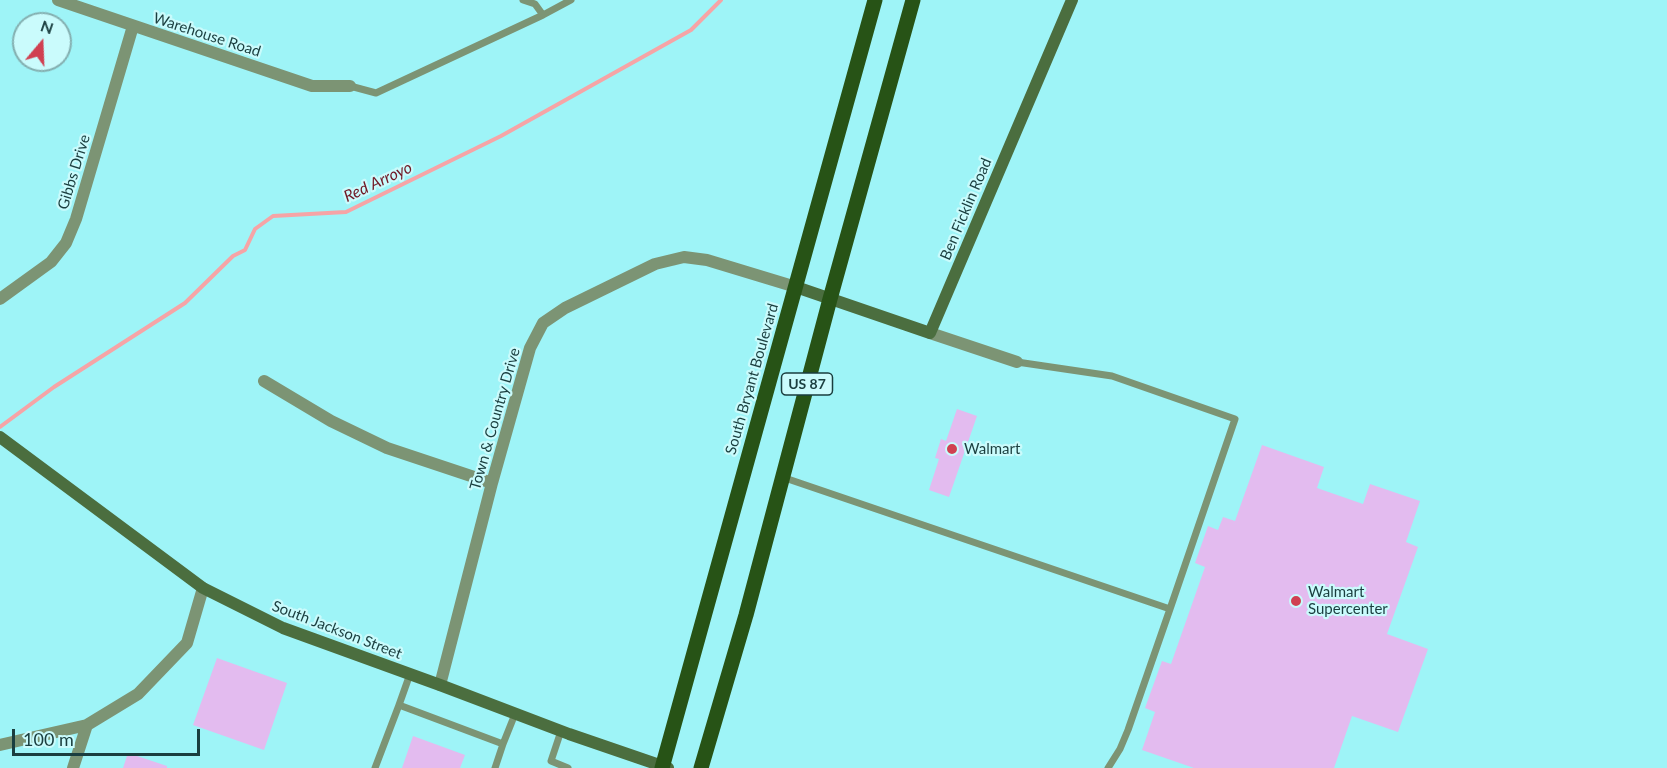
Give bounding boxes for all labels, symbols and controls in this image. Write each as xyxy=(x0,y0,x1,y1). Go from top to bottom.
street label: Warehouse Road xyxy=(151,9,263,61)
north arrow xyxy=(12,12,72,72)
text: N xyxy=(38,15,56,37)
street label: Gibbs Drive xyxy=(54,132,94,212)
street label: Ben Ficklin Road xyxy=(936,155,996,263)
water label: Red Arroyo xyxy=(341,158,415,206)
street label: South Bryant Boulevard xyxy=(722,301,782,457)
street label: Town & Country Drive xyxy=(466,346,524,492)
road number: US 87 xyxy=(782,373,832,395)
place label: Walmart xyxy=(964,440,1020,458)
marker: Walmart xyxy=(945,442,959,456)
place label: Walmart Supercenter xyxy=(1308,583,1388,618)
marker: Walmart Supercenter xyxy=(1289,594,1303,608)
street label: South Jackson Street xyxy=(270,597,404,663)
scale bar xyxy=(15,717,202,755)
text: 100 m xyxy=(23,728,74,750)

